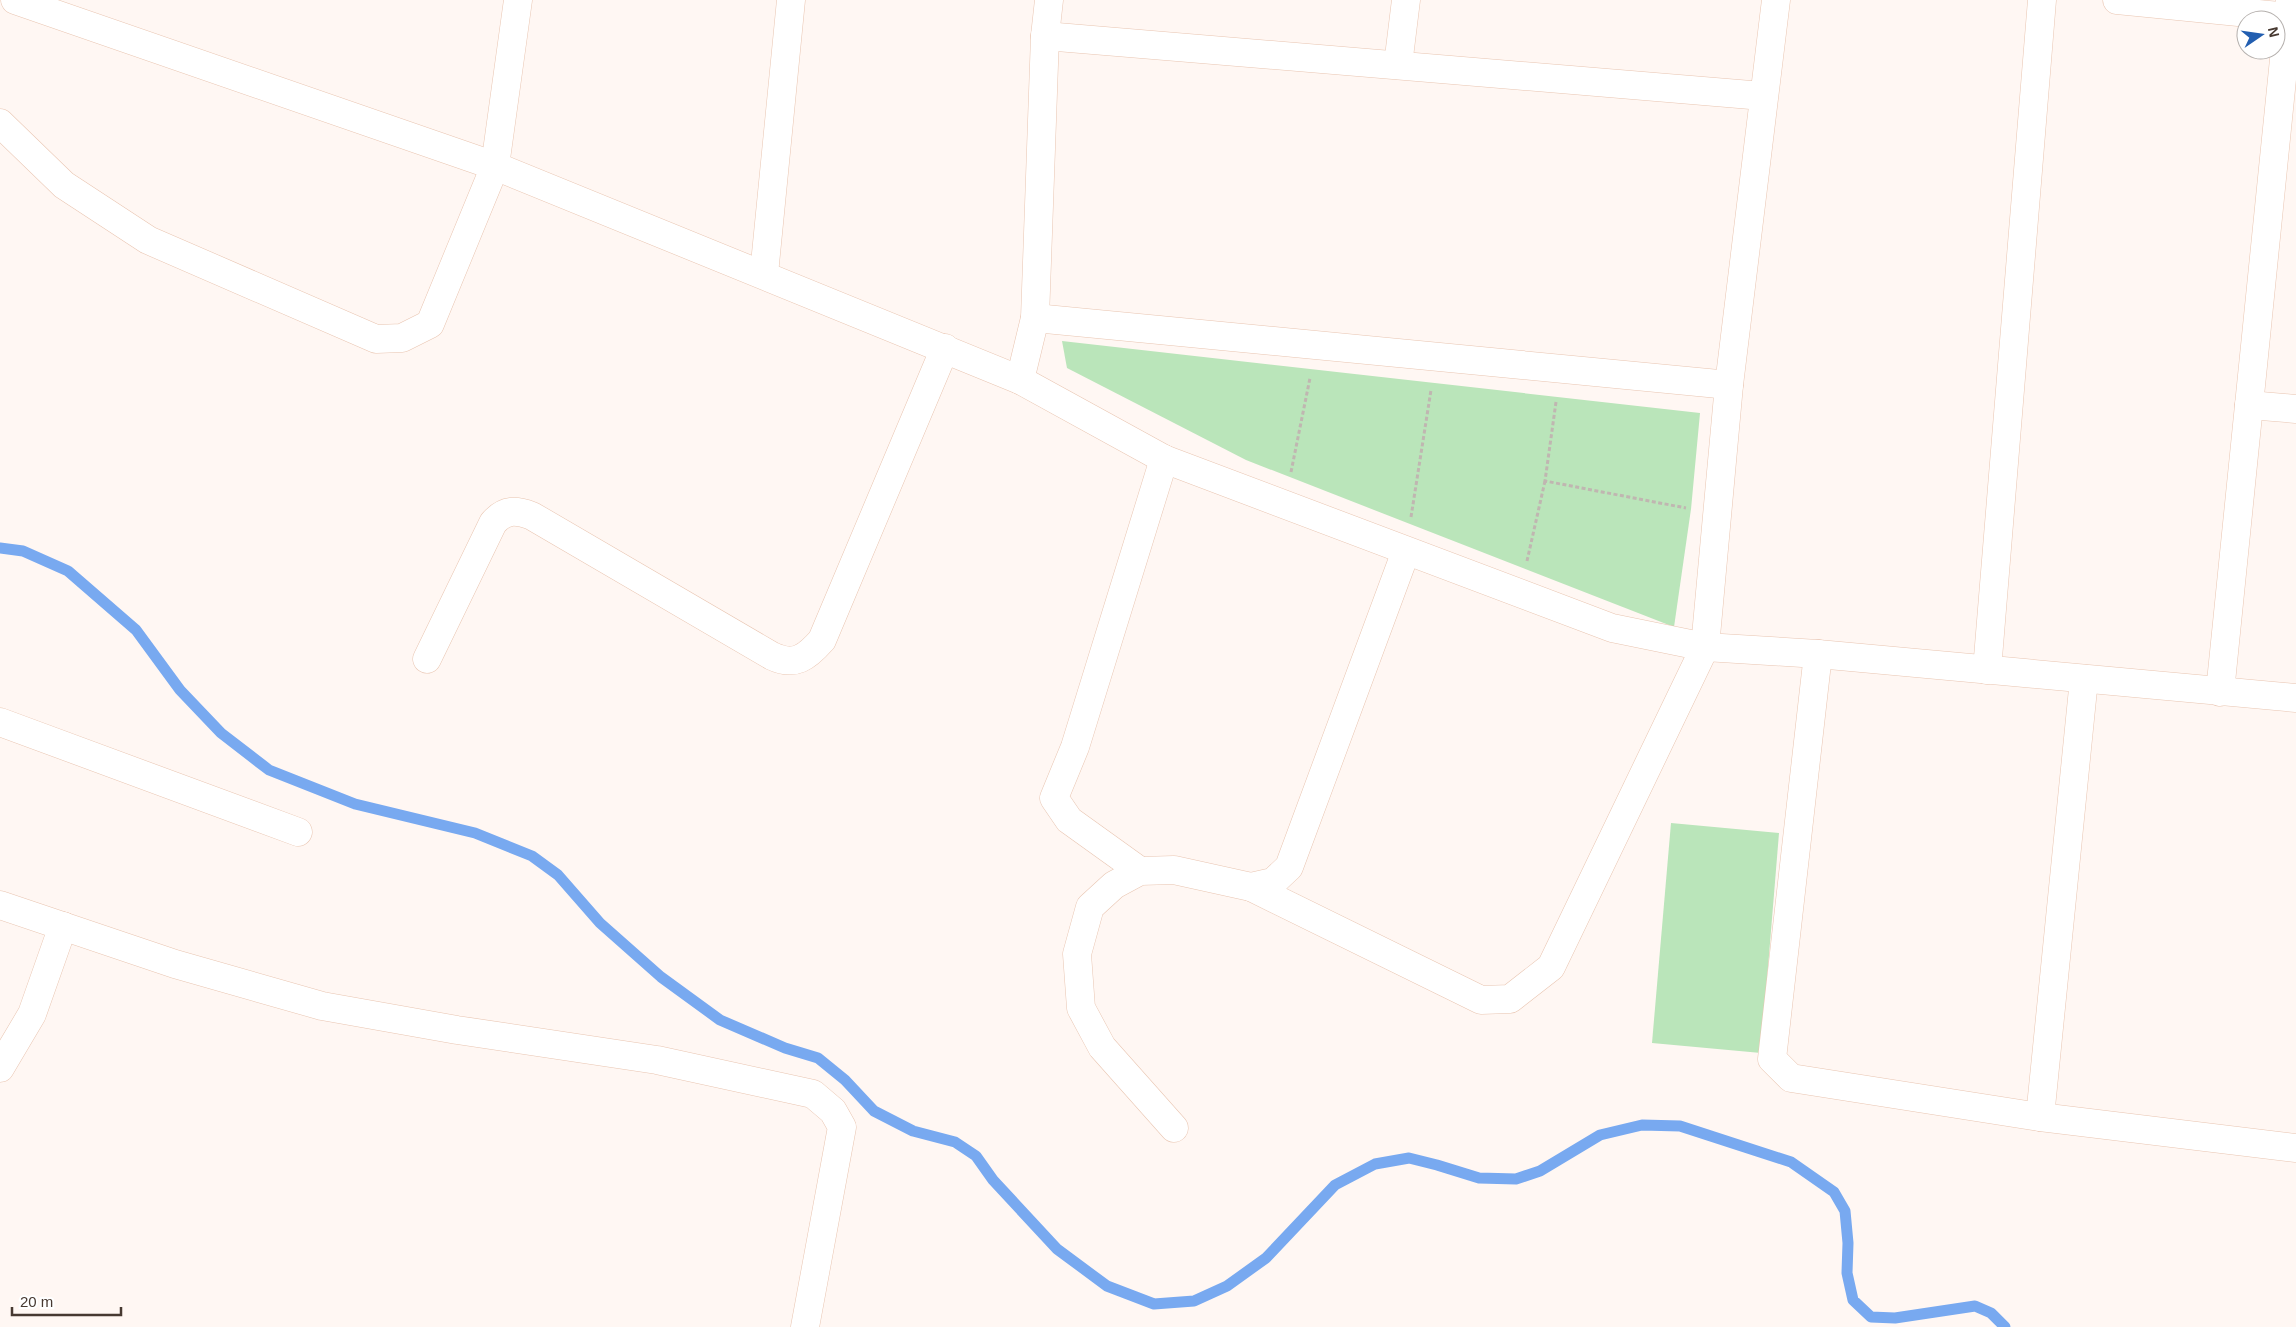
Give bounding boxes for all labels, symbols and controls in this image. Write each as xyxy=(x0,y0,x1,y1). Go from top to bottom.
north arrow xyxy=(2236,10,2286,60)
text: N xyxy=(2265,25,2283,39)
scale bar xyxy=(12,1284,121,1316)
text: 20 m xyxy=(20,1293,53,1310)

